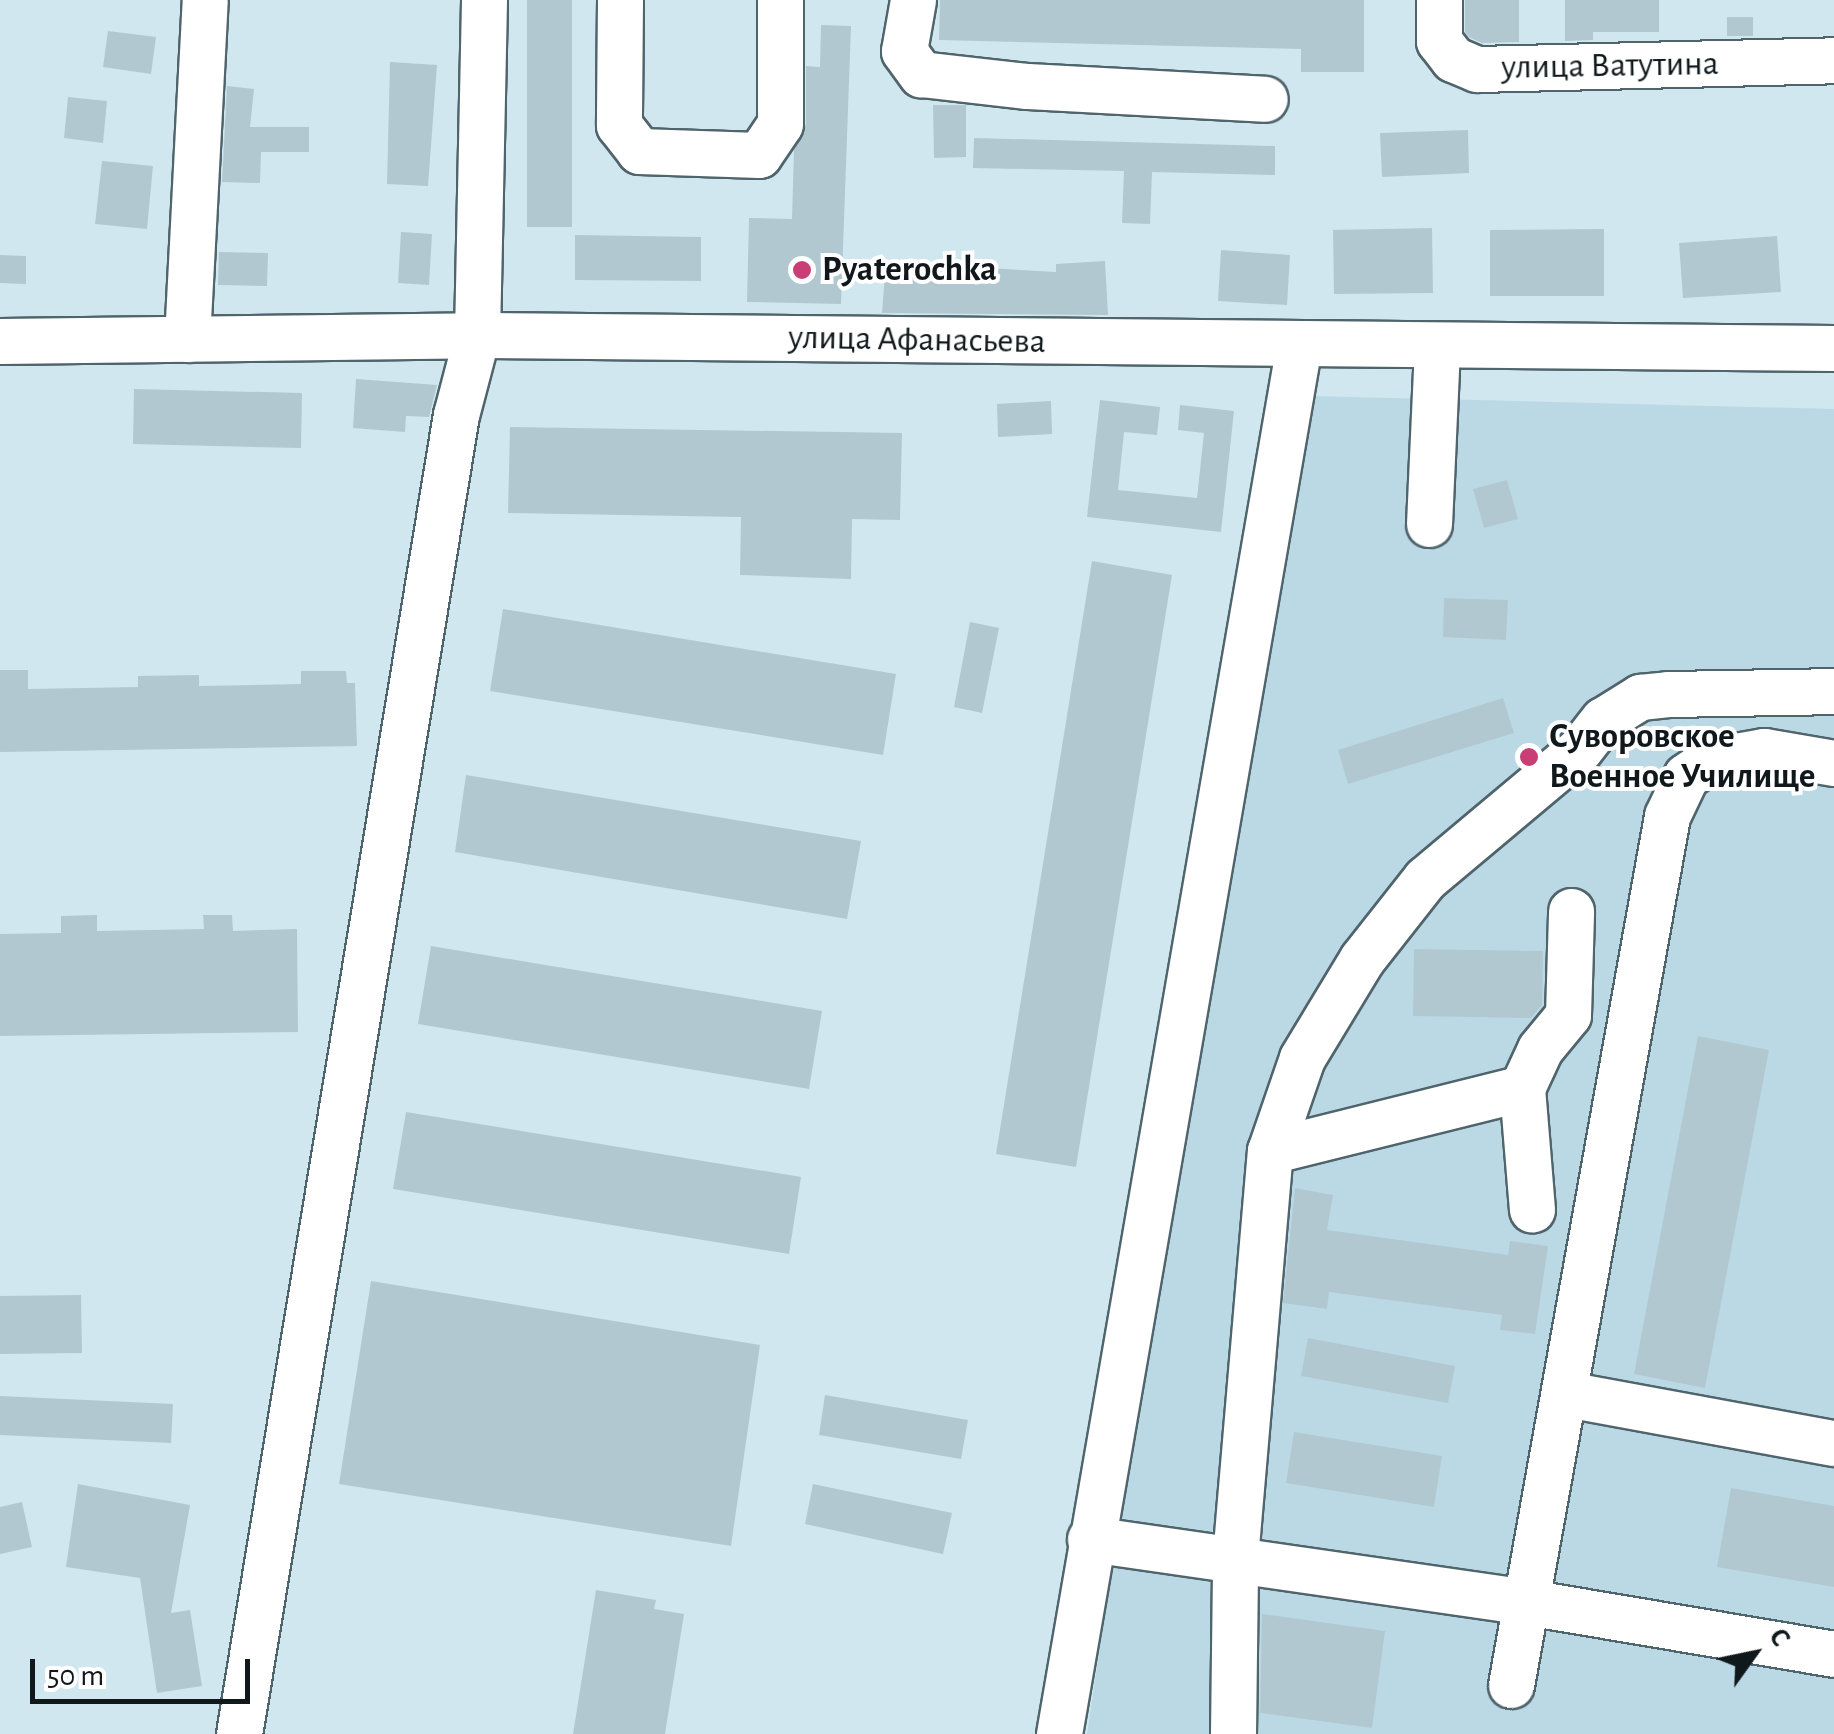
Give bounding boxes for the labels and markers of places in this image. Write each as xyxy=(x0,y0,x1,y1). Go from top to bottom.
place label: Pyaterochka xyxy=(822,249,997,291)
marker: Pyaterochka xyxy=(791,259,813,281)
place label: Суворовское Военное Училище xyxy=(1549,716,1816,798)
marker: Суворовское Военное Училище xyxy=(1518,746,1540,768)

